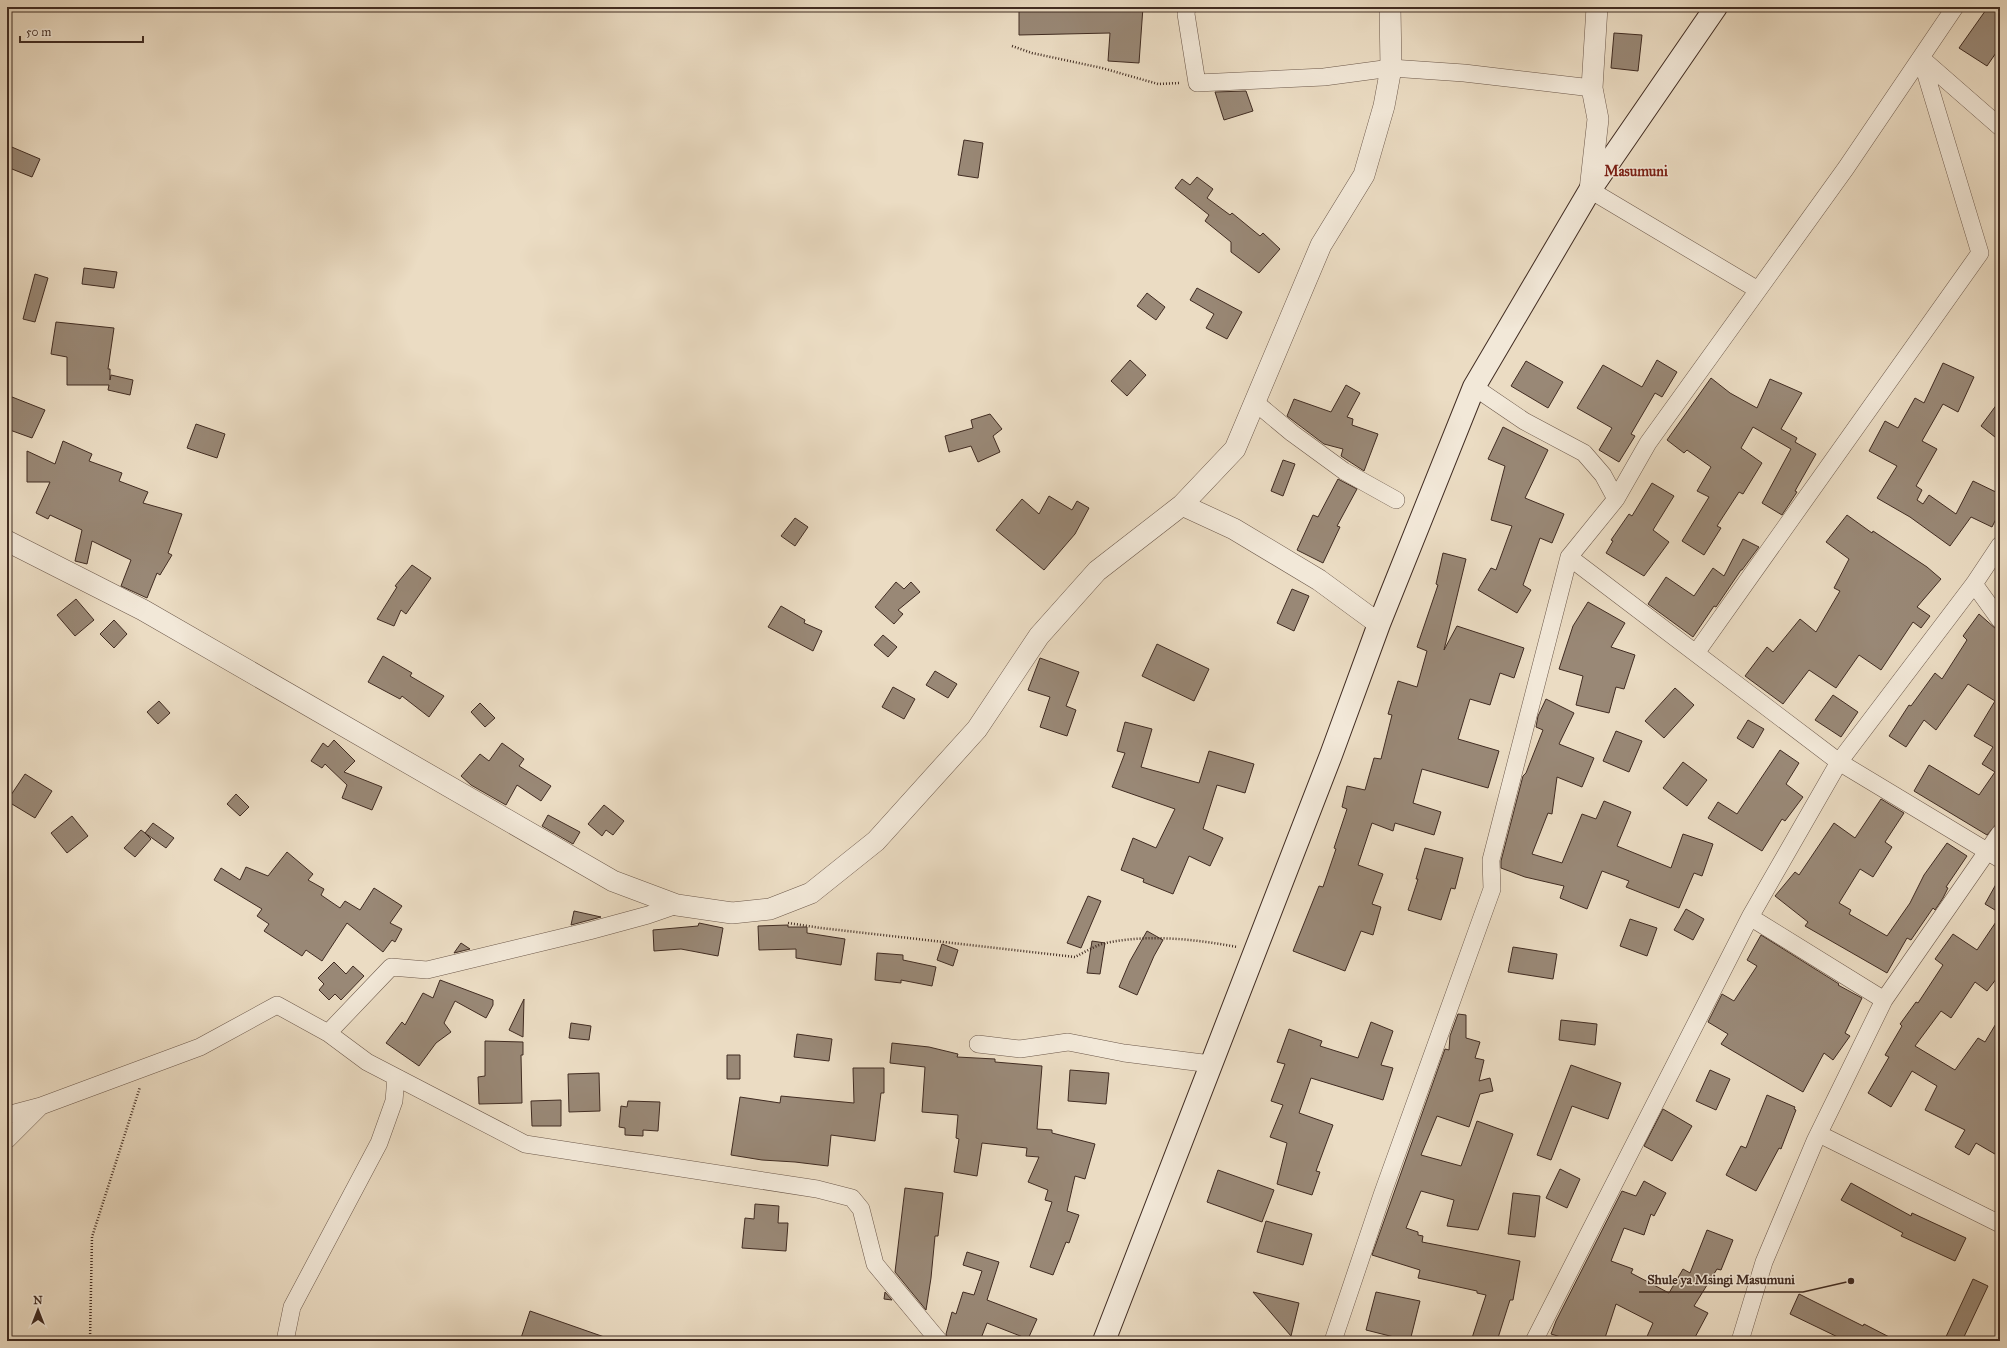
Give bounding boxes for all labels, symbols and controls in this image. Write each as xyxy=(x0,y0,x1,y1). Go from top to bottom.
scale bar xyxy=(20,18,143,44)
text: 50 m xyxy=(26,25,51,39)
district label: Masumuni xyxy=(1604,163,1668,180)
callout: Shule ya Msingi Masumuni xyxy=(1639,1267,1803,1292)
text: Shule ya Msingi Masumuni xyxy=(1647,1272,1795,1288)
north arrow xyxy=(18,1290,58,1330)
text: N xyxy=(33,1294,43,1307)

